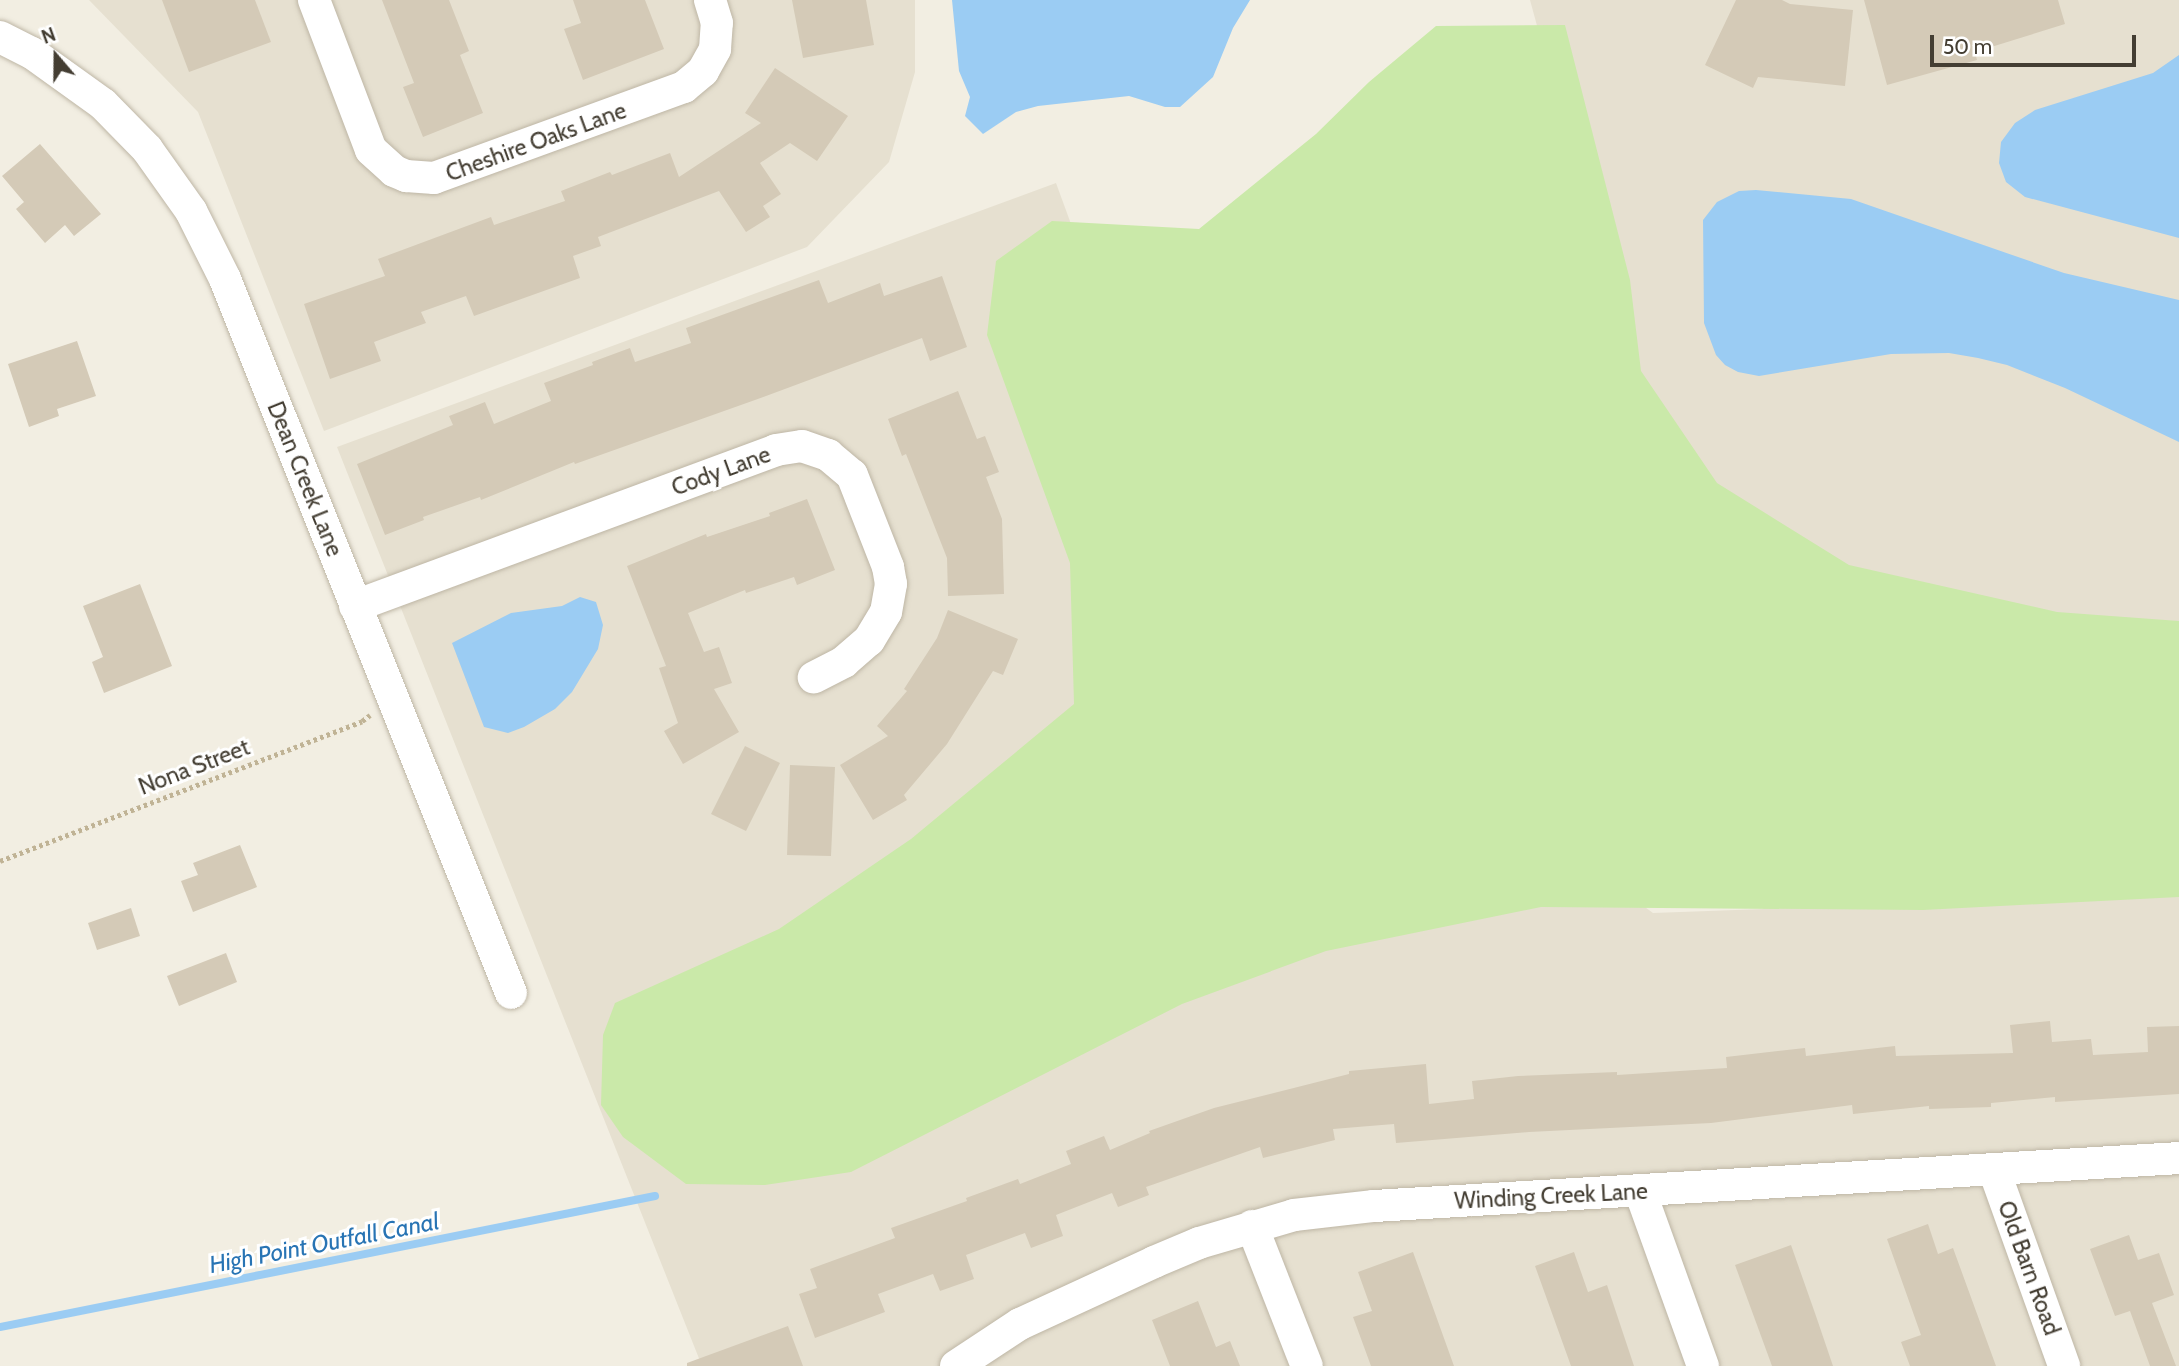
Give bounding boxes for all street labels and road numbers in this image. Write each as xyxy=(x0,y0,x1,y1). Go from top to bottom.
street label: Cheshire Oaks Lane xyxy=(442,97,630,187)
street label: Dean Creek Lane xyxy=(261,398,349,560)
street label: Cody Lane xyxy=(668,440,774,502)
street label: Nona Street xyxy=(135,733,253,801)
street label: Winding Creek Lane xyxy=(1454,1177,1648,1215)
street label: Old Barn Road xyxy=(1992,1197,2066,1339)

